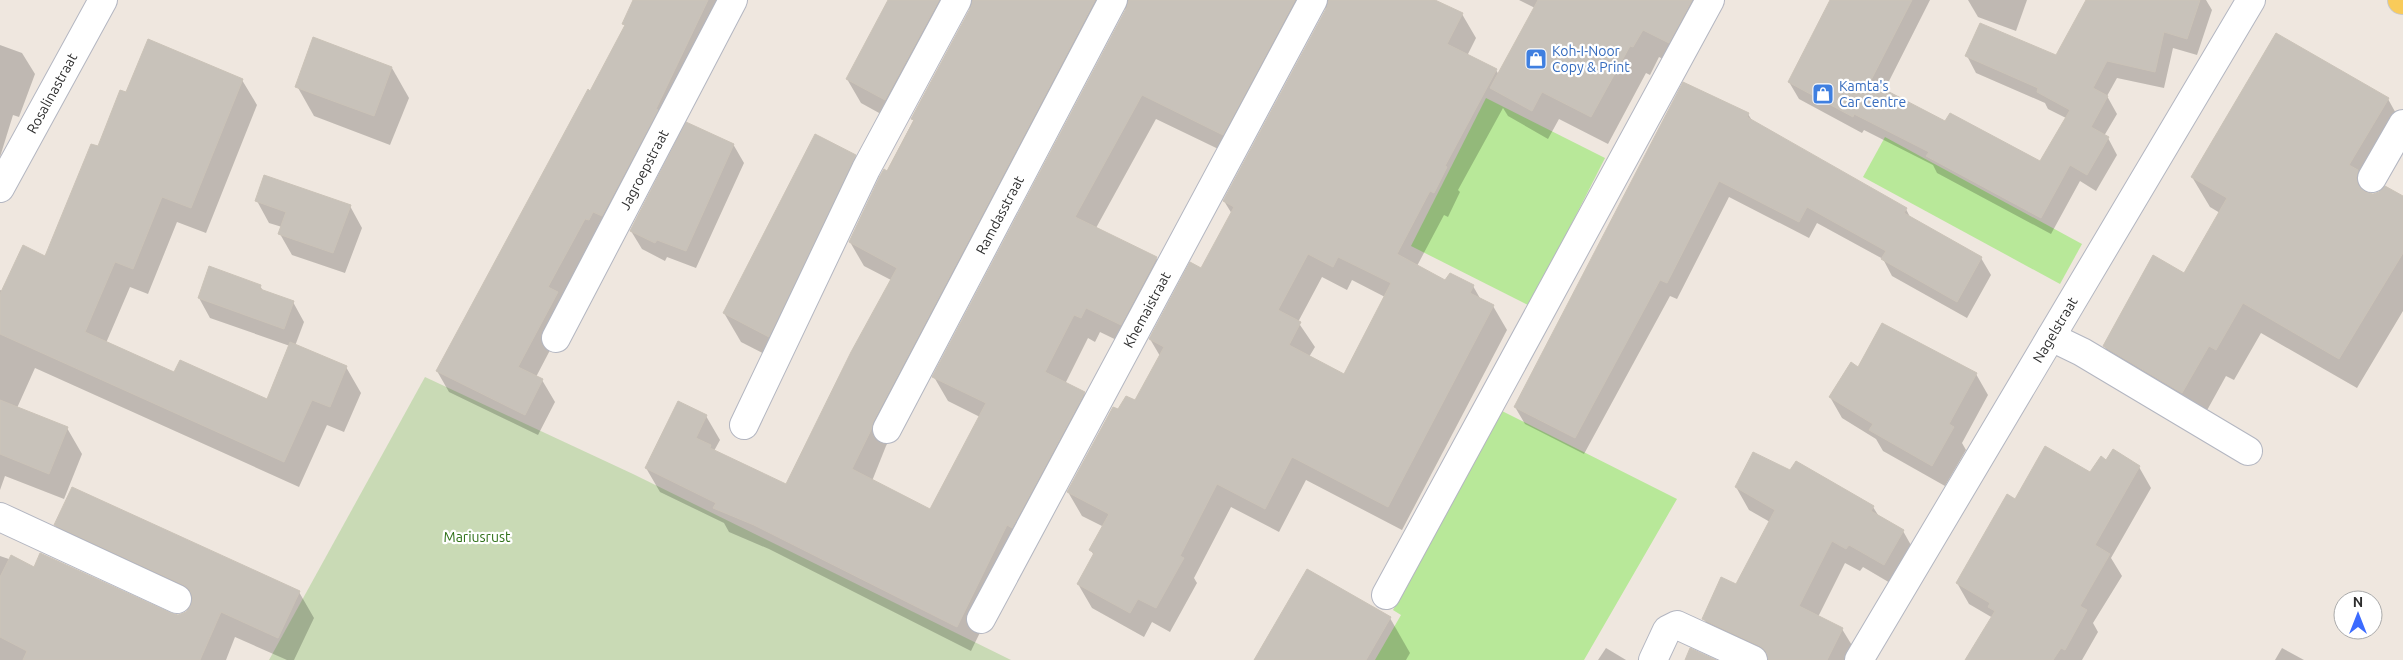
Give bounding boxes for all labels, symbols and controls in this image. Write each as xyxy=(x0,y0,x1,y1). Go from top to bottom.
place label: Koh-I-Noor Copy & Print xyxy=(1552,43,1630,75)
shop icon: Koh-I-Noor Copy & Print xyxy=(1524,47,1548,71)
street label: Rosalinastraat xyxy=(23,50,81,136)
place label: Kamta's Car Centre xyxy=(1839,78,1906,110)
shop icon: Kamta's Car Centre xyxy=(1811,82,1835,106)
street label: Jagroepstraat xyxy=(617,126,672,213)
street label: Ramdasstraat xyxy=(973,173,1027,257)
street label: Khemaistraat xyxy=(1120,269,1174,350)
street label: Nagelstraat xyxy=(2029,294,2081,366)
park label: Mariusrust xyxy=(443,529,511,545)
north arrow xyxy=(2333,590,2383,640)
text: N xyxy=(2353,594,2363,610)

